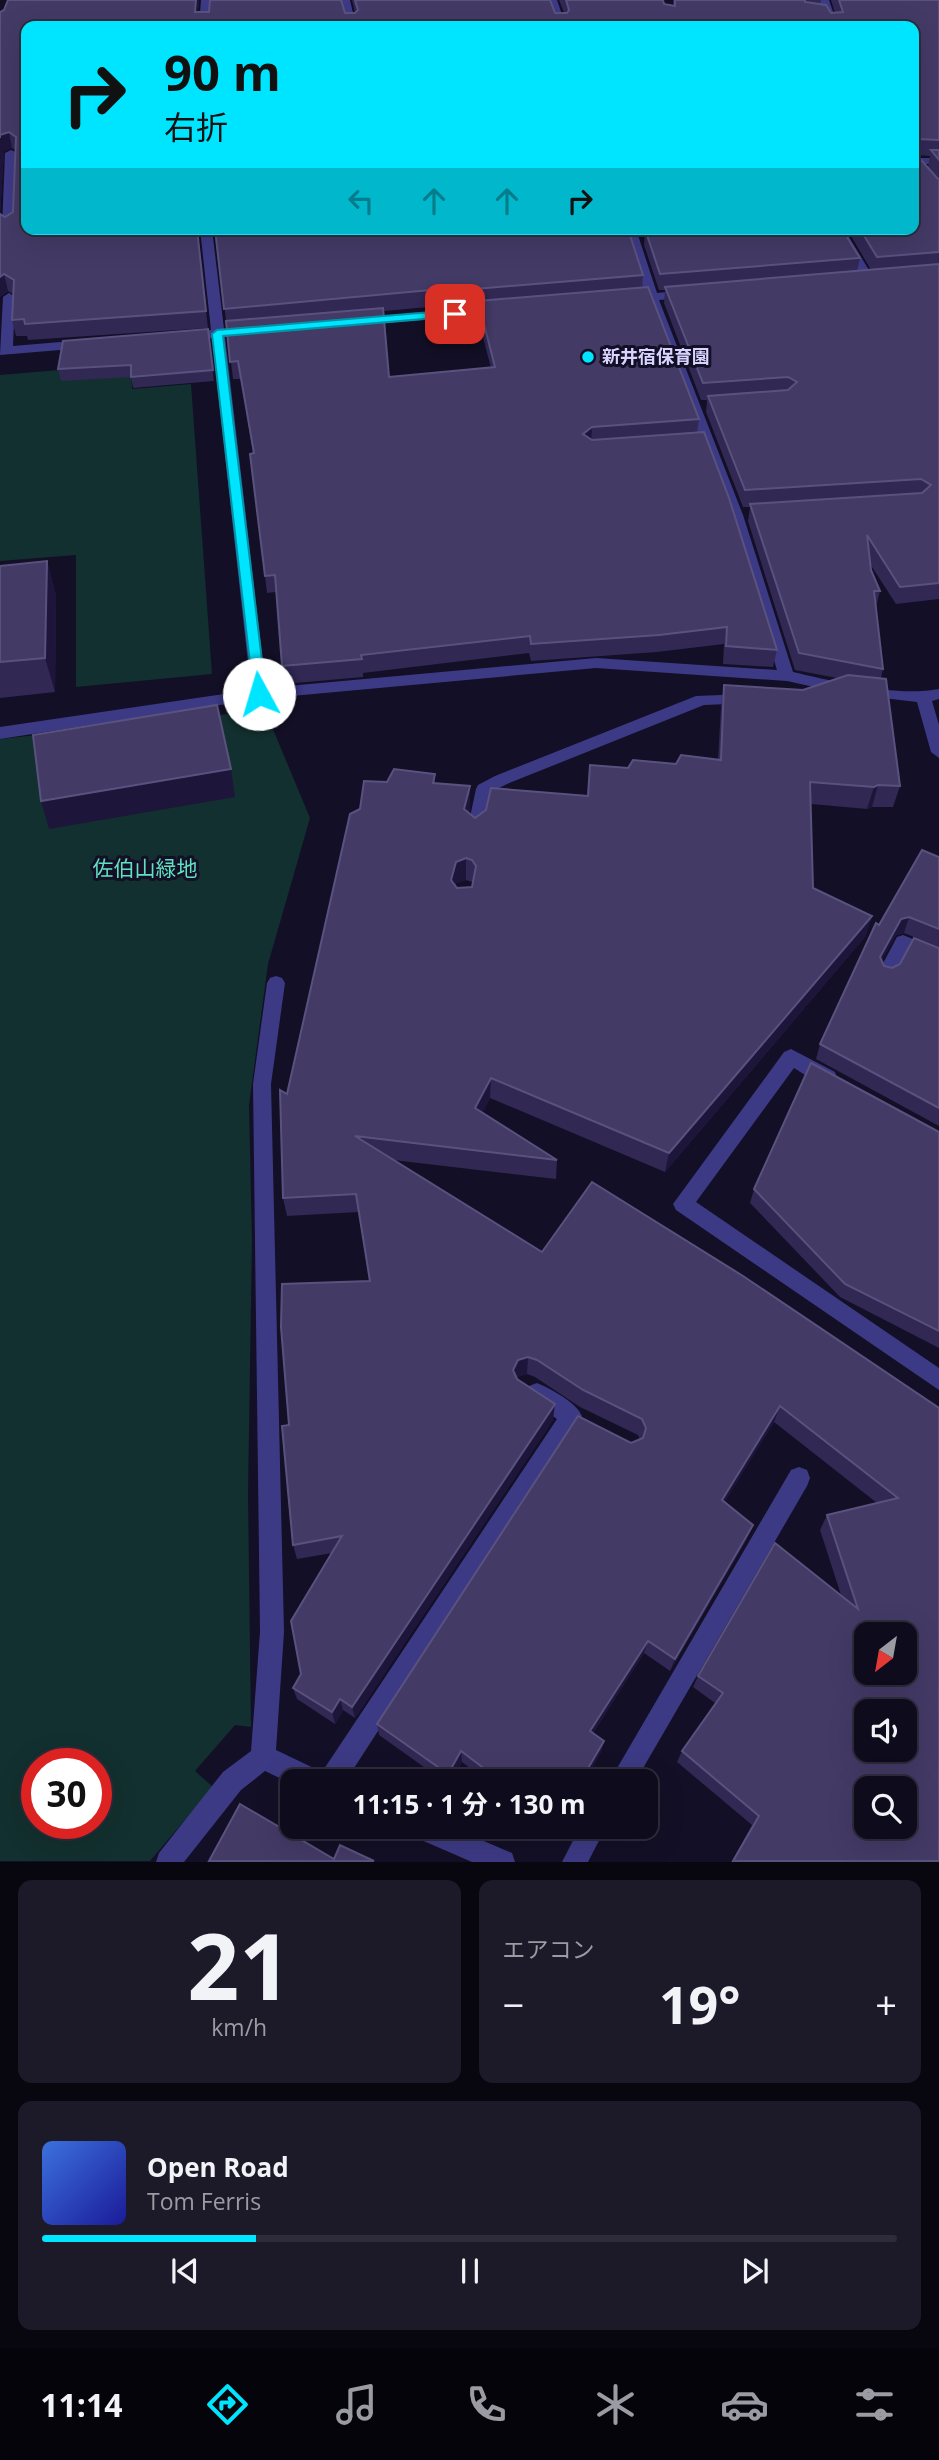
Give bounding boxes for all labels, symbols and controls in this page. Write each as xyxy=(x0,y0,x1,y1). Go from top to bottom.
text: 90 m xyxy=(164,39,281,105)
icon: right xyxy=(49,49,140,140)
text: 右折 xyxy=(164,105,228,148)
icon: left xyxy=(342,182,380,220)
icon: ahead xyxy=(415,182,453,220)
icon: ahead xyxy=(488,182,526,220)
icon: right xyxy=(561,182,599,220)
pin xyxy=(425,284,485,344)
icon: arrive xyxy=(436,295,474,333)
place label: 新井宿保育園 xyxy=(602,344,710,368)
marker: 新井宿保育園 xyxy=(580,349,596,365)
position arrow xyxy=(222,657,296,731)
park label: 佐伯山緑地 xyxy=(93,854,198,882)
north arrow xyxy=(854,1622,917,1685)
map controls xyxy=(854,1622,917,1839)
button: sound xyxy=(854,1699,917,1762)
speed limit sign: 30 xyxy=(21,1748,112,1839)
button: search xyxy=(854,1776,917,1839)
text: 11:15 · 1 分 · 130 m xyxy=(352,1786,586,1822)
text: 21 xyxy=(187,1903,291,2027)
text: エアコン xyxy=(503,1933,595,1965)
text: 19° xyxy=(659,1968,741,2039)
text: − xyxy=(503,1978,524,2030)
text: + xyxy=(875,1978,897,2030)
text: km/h xyxy=(211,2011,267,2043)
text: Open Road xyxy=(147,2149,289,2185)
text: Tom Ferris xyxy=(147,2185,261,2217)
icon: previous xyxy=(166,2252,204,2290)
icon: pause xyxy=(451,2252,489,2290)
icon: next xyxy=(736,2252,774,2290)
icon: directions xyxy=(203,2380,252,2429)
icon: music xyxy=(332,2380,381,2429)
icon: phone xyxy=(462,2380,511,2429)
icon: climate xyxy=(591,2380,640,2429)
icon: car xyxy=(720,2380,769,2429)
icon: filters xyxy=(850,2380,899,2429)
text: 11:14 xyxy=(40,2383,123,2426)

